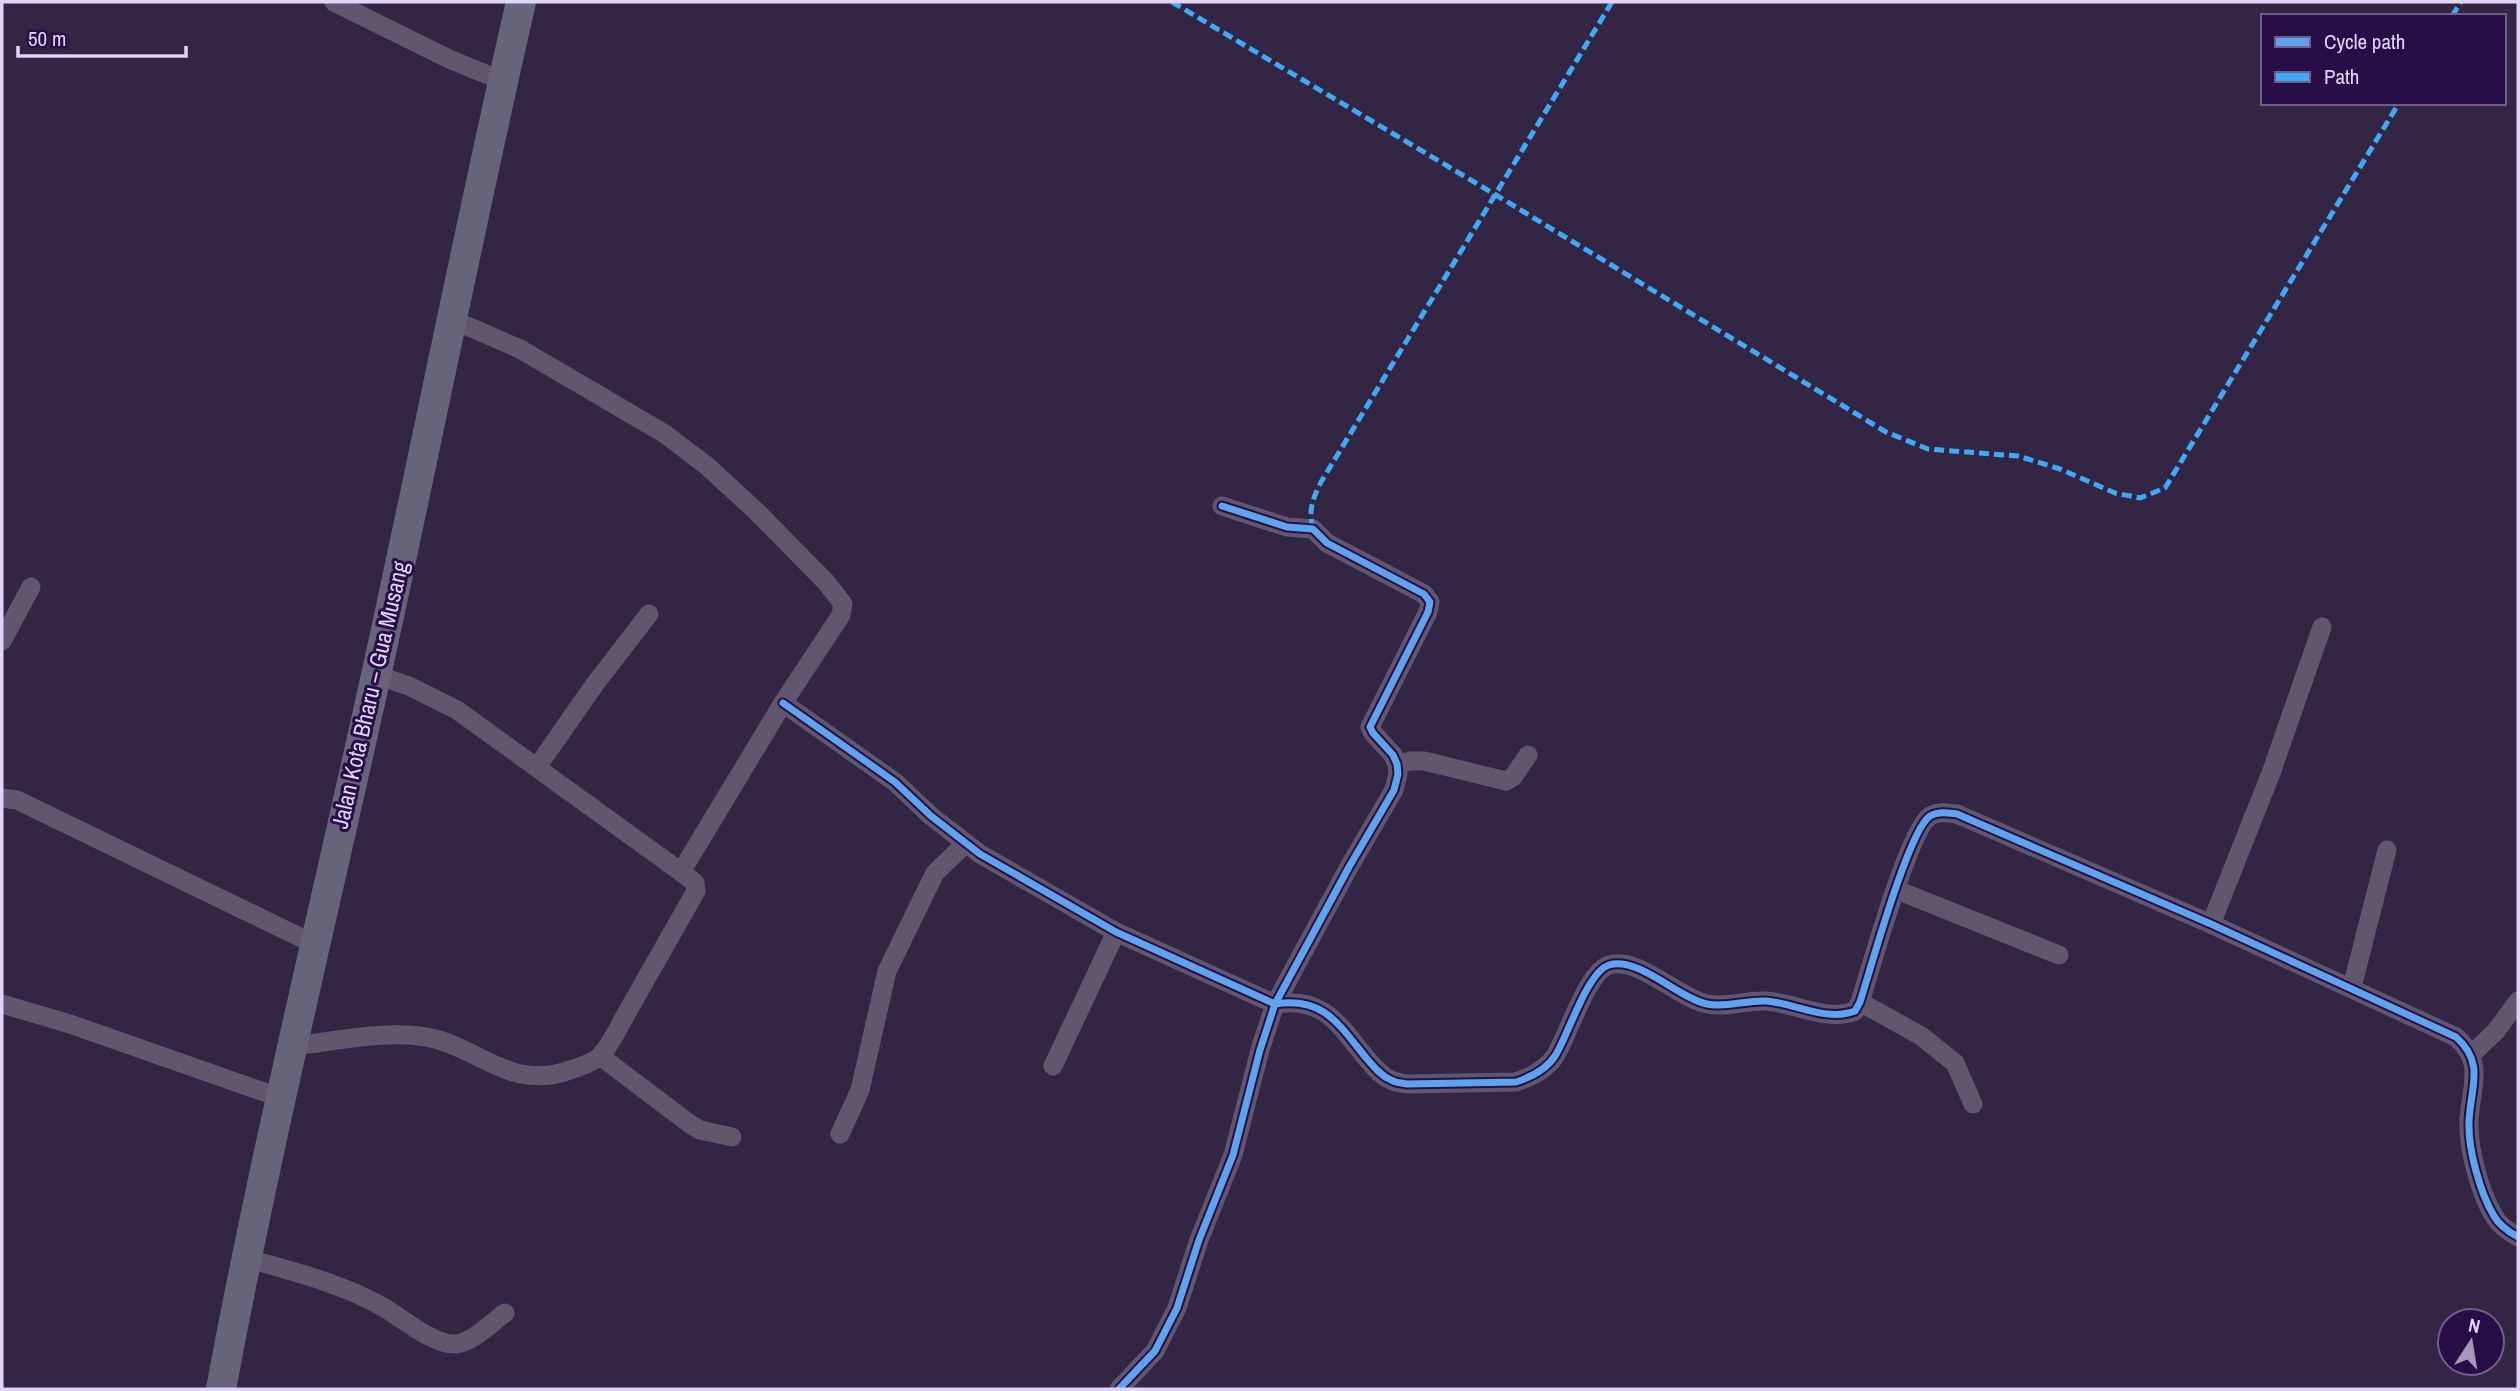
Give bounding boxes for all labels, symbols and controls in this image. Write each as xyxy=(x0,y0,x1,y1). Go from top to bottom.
scale bar xyxy=(18,14,186,58)
legend xyxy=(2261,14,2506,105)
text: 50 m xyxy=(28,24,66,53)
text: Cycle path xyxy=(2324,27,2405,56)
text: Path xyxy=(2324,62,2359,91)
street label: Jalan Kota Bharu – Gua Musang xyxy=(324,558,416,832)
north arrow xyxy=(2436,1307,2506,1377)
text: N xyxy=(2466,1311,2483,1339)

